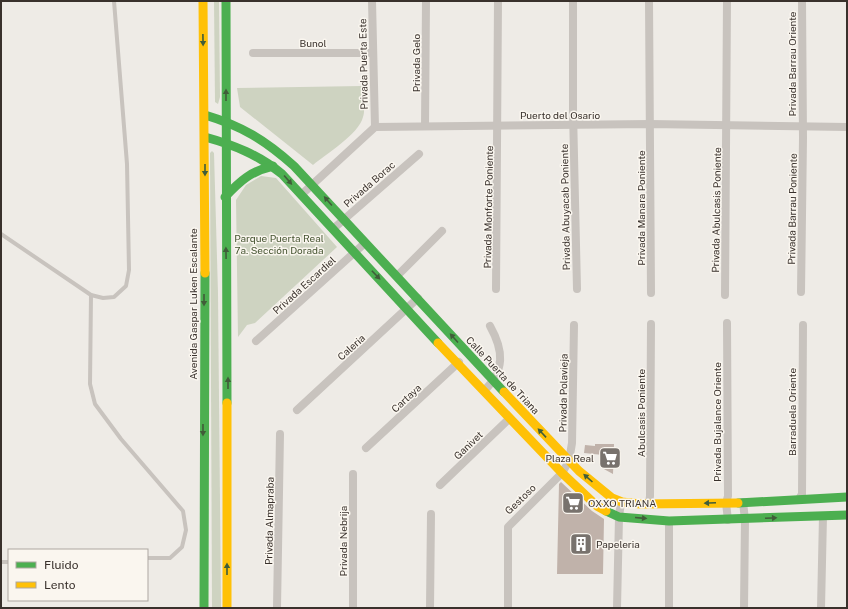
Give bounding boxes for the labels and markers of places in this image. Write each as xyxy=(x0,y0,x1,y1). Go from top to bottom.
supermarket icon: Plaza Real xyxy=(597,445,623,471)
place label: Plaza Real xyxy=(546,452,594,464)
supermarket icon: OXXO TRIANA xyxy=(560,490,586,516)
place label: OXXO TRIANA xyxy=(588,497,656,509)
building icon: Papeleria xyxy=(568,531,594,557)
place label: Papeleria xyxy=(596,538,640,550)

